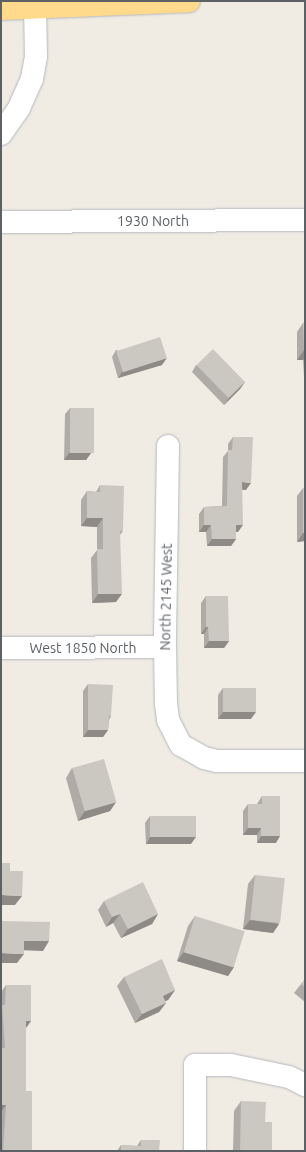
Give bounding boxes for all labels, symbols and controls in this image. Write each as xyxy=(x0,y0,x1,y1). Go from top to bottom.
street label: 1930 North xyxy=(117,213,189,229)
street label: North 2145 West xyxy=(157,543,175,651)
street label: West 1850 North xyxy=(29,640,137,656)

